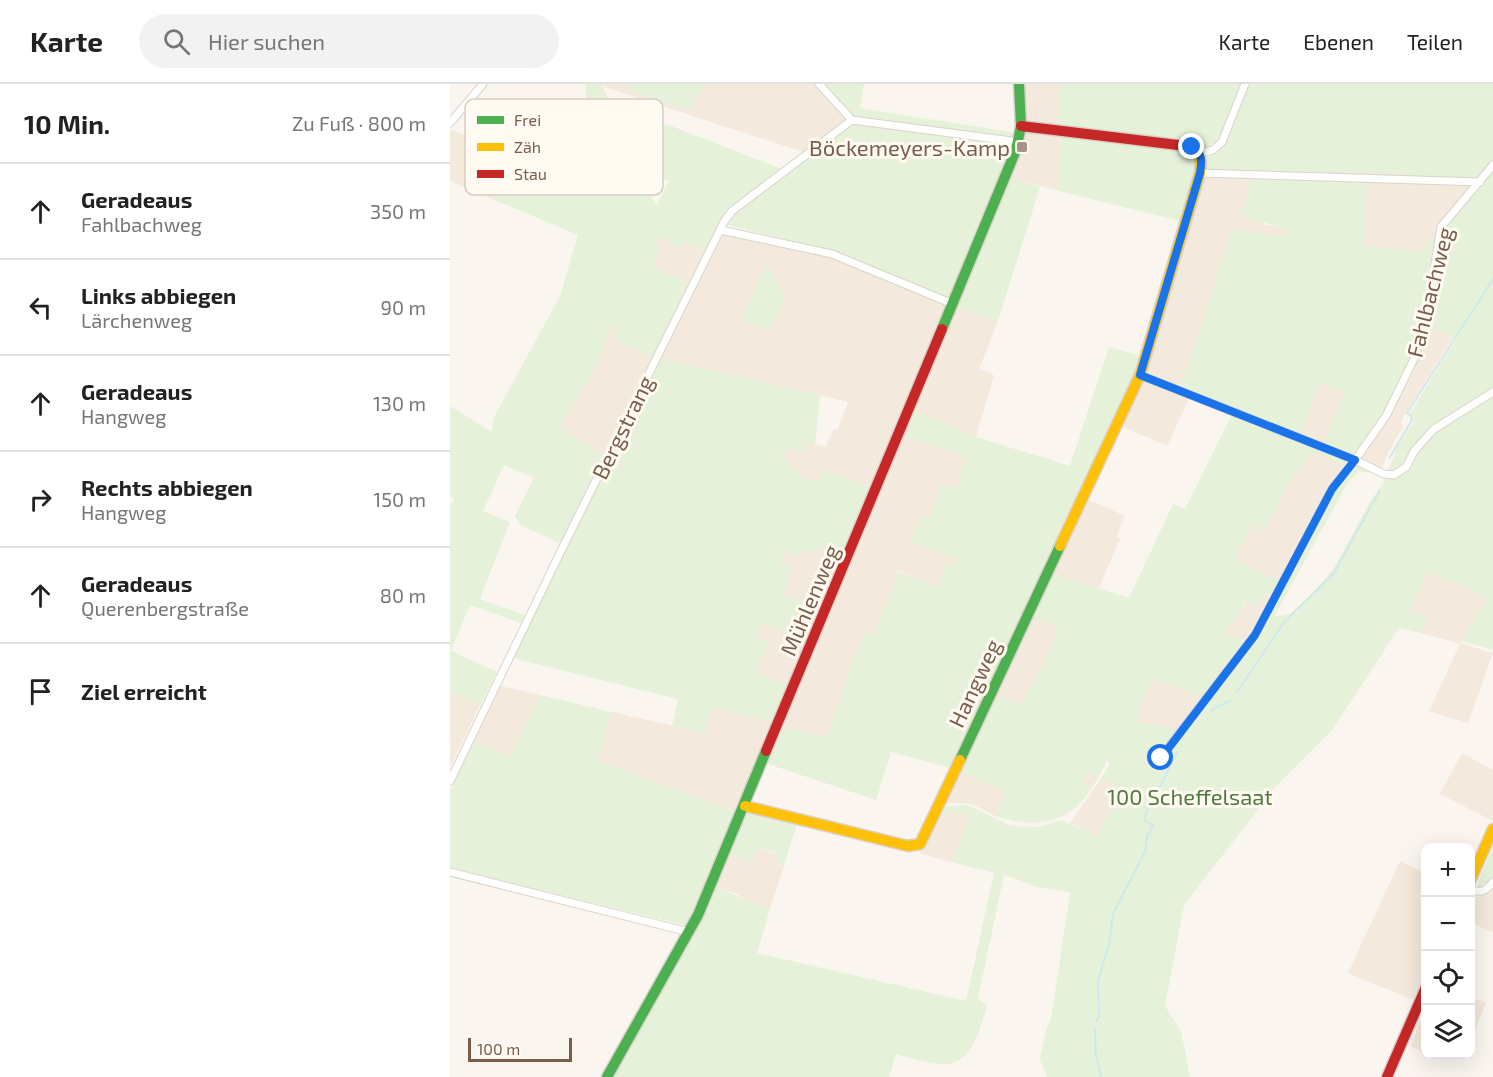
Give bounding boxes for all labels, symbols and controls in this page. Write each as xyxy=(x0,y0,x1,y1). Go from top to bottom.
search box xyxy=(139,14,559,68)
text: Karte xyxy=(30,24,103,58)
icon: search xyxy=(160,25,193,58)
text: Hier suchen xyxy=(208,28,325,54)
text: Karte xyxy=(1219,29,1270,54)
text: Ebenen xyxy=(1303,29,1374,54)
text: Teilen xyxy=(1407,29,1463,54)
legend xyxy=(465,99,663,195)
text: 10 Min. xyxy=(24,108,110,139)
text: Frei xyxy=(514,110,541,129)
text: Zu Fuß · 800 m xyxy=(292,111,426,135)
route end xyxy=(1178,133,1204,159)
place label: Böckemeyers-Kamp xyxy=(809,134,1010,160)
text: Zäh xyxy=(514,137,541,156)
marker: Böckemeyers-Kamp xyxy=(1015,140,1029,154)
text: Stau xyxy=(514,164,547,183)
text: Geradeaus xyxy=(81,186,192,212)
icon: ahead xyxy=(24,195,57,228)
text: 350 m xyxy=(370,199,426,223)
text: Fahlbachweg xyxy=(81,212,202,236)
street label: Fahlbachweg xyxy=(1400,224,1458,360)
text: Links abbiegen xyxy=(81,282,236,308)
icon: left xyxy=(24,291,57,324)
text: 90 m xyxy=(381,295,426,319)
text: Lärchenweg xyxy=(81,308,192,332)
street label: Bergstrang xyxy=(586,371,658,483)
text: Geradeaus xyxy=(81,378,192,404)
icon: ahead xyxy=(24,387,57,420)
text: 130 m xyxy=(373,391,426,415)
text: Hangweg xyxy=(81,404,166,428)
text: Rechts abbiegen xyxy=(81,474,253,500)
icon: right xyxy=(24,483,57,516)
text: 150 m xyxy=(373,487,426,511)
text: Hangweg xyxy=(81,500,166,524)
street label: Mühlenweg xyxy=(774,541,844,659)
text: Geradeaus xyxy=(81,570,192,596)
icon: ahead xyxy=(24,579,57,612)
text: 80 m xyxy=(380,583,426,607)
text: Querenbergstraße xyxy=(81,596,249,620)
street label: Hangweg xyxy=(942,635,1006,731)
icon: arrive xyxy=(24,675,57,708)
text: Ziel erreicht xyxy=(81,678,207,704)
route start xyxy=(1147,744,1173,770)
park label: 100 Scheffelsaat xyxy=(1107,783,1273,809)
map controls xyxy=(1421,843,1475,1059)
button: + xyxy=(1421,843,1475,897)
button: − xyxy=(1421,897,1475,951)
button: locate xyxy=(1421,951,1475,1005)
button: layers xyxy=(1421,1005,1475,1059)
scale bar xyxy=(468,1035,572,1062)
text: 100 m xyxy=(477,1039,520,1058)

